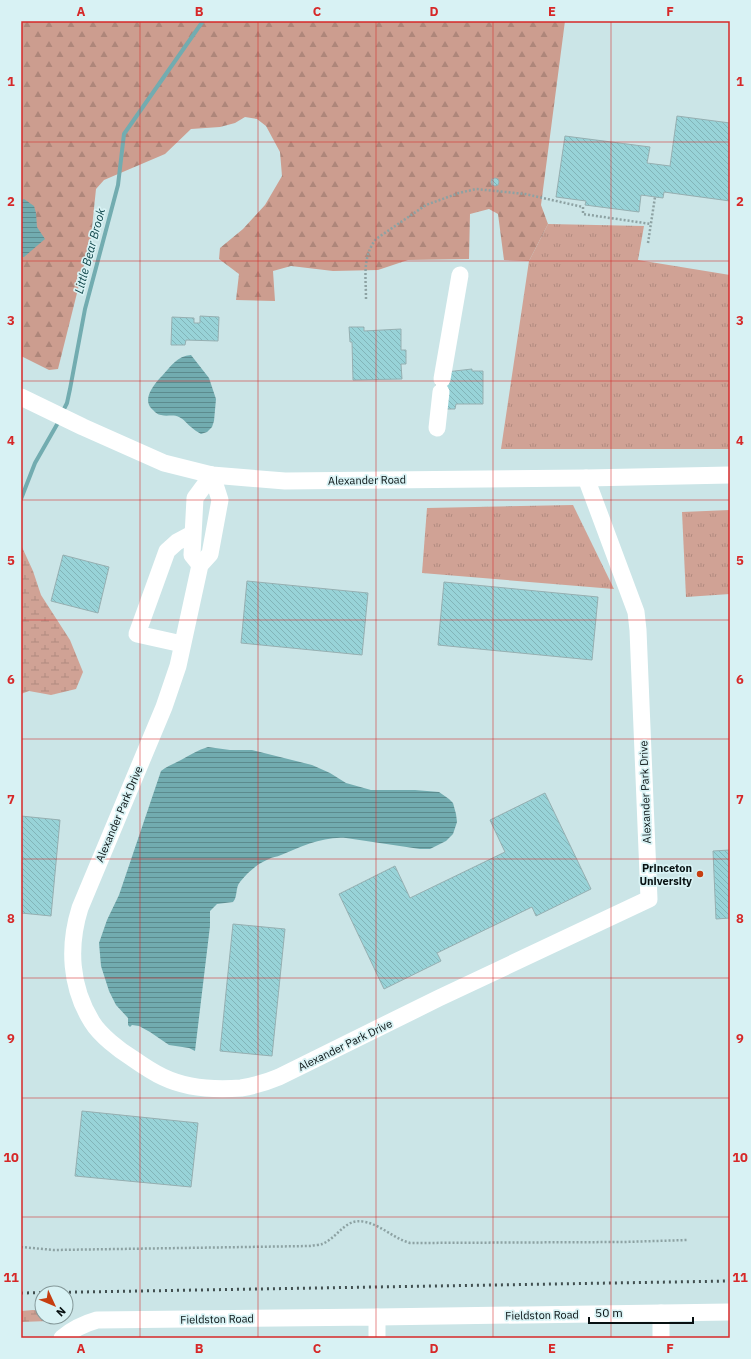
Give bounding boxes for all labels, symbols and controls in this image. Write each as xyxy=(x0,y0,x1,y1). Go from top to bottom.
text: A xyxy=(77,3,86,20)
text: B xyxy=(195,3,204,20)
text: C xyxy=(313,3,322,20)
text: D xyxy=(429,3,439,20)
text: E xyxy=(548,3,556,20)
text: F xyxy=(666,3,674,20)
text: 1 xyxy=(7,73,15,90)
text: 1 xyxy=(736,73,744,90)
text: 2 xyxy=(7,193,15,210)
text: 2 xyxy=(736,193,744,210)
water label: Little Bear Brook xyxy=(71,206,108,295)
text: 3 xyxy=(7,312,15,329)
text: 3 xyxy=(736,312,744,329)
text: 4 xyxy=(7,432,15,449)
text: 4 xyxy=(736,432,744,449)
street label: Alexander Road xyxy=(328,472,406,488)
text: 5 xyxy=(7,552,15,569)
text: 5 xyxy=(736,552,744,569)
text: 6 xyxy=(7,671,15,688)
text: 6 xyxy=(736,671,744,688)
street label: Alexander Park Drive xyxy=(636,740,654,844)
street label: Alexander Park Drive xyxy=(92,764,146,864)
text: 7 xyxy=(7,791,15,808)
text: 7 xyxy=(736,791,744,808)
place label: Princeton University xyxy=(639,861,692,888)
marker: Princeton University xyxy=(695,869,705,879)
text: 8 xyxy=(7,910,15,927)
text: 8 xyxy=(736,910,744,927)
street label: Alexander Park Drive xyxy=(296,1016,394,1074)
text: 9 xyxy=(7,1030,15,1047)
text: 9 xyxy=(736,1030,744,1047)
text: 10 xyxy=(3,1149,19,1166)
text: 10 xyxy=(732,1149,748,1166)
text: 11 xyxy=(3,1269,19,1286)
text: 11 xyxy=(732,1269,748,1286)
north arrow xyxy=(34,1285,74,1325)
scale bar xyxy=(589,1299,693,1325)
text: N xyxy=(53,1304,69,1320)
text: 50 m xyxy=(595,1305,623,1320)
street label: Fieldston Road xyxy=(505,1307,579,1323)
street label: Fieldston Road xyxy=(180,1311,254,1327)
text: A xyxy=(77,1340,86,1357)
text: B xyxy=(195,1340,204,1357)
text: C xyxy=(313,1340,322,1357)
text: D xyxy=(429,1340,439,1357)
text: E xyxy=(548,1340,556,1357)
text: F xyxy=(666,1340,674,1357)

